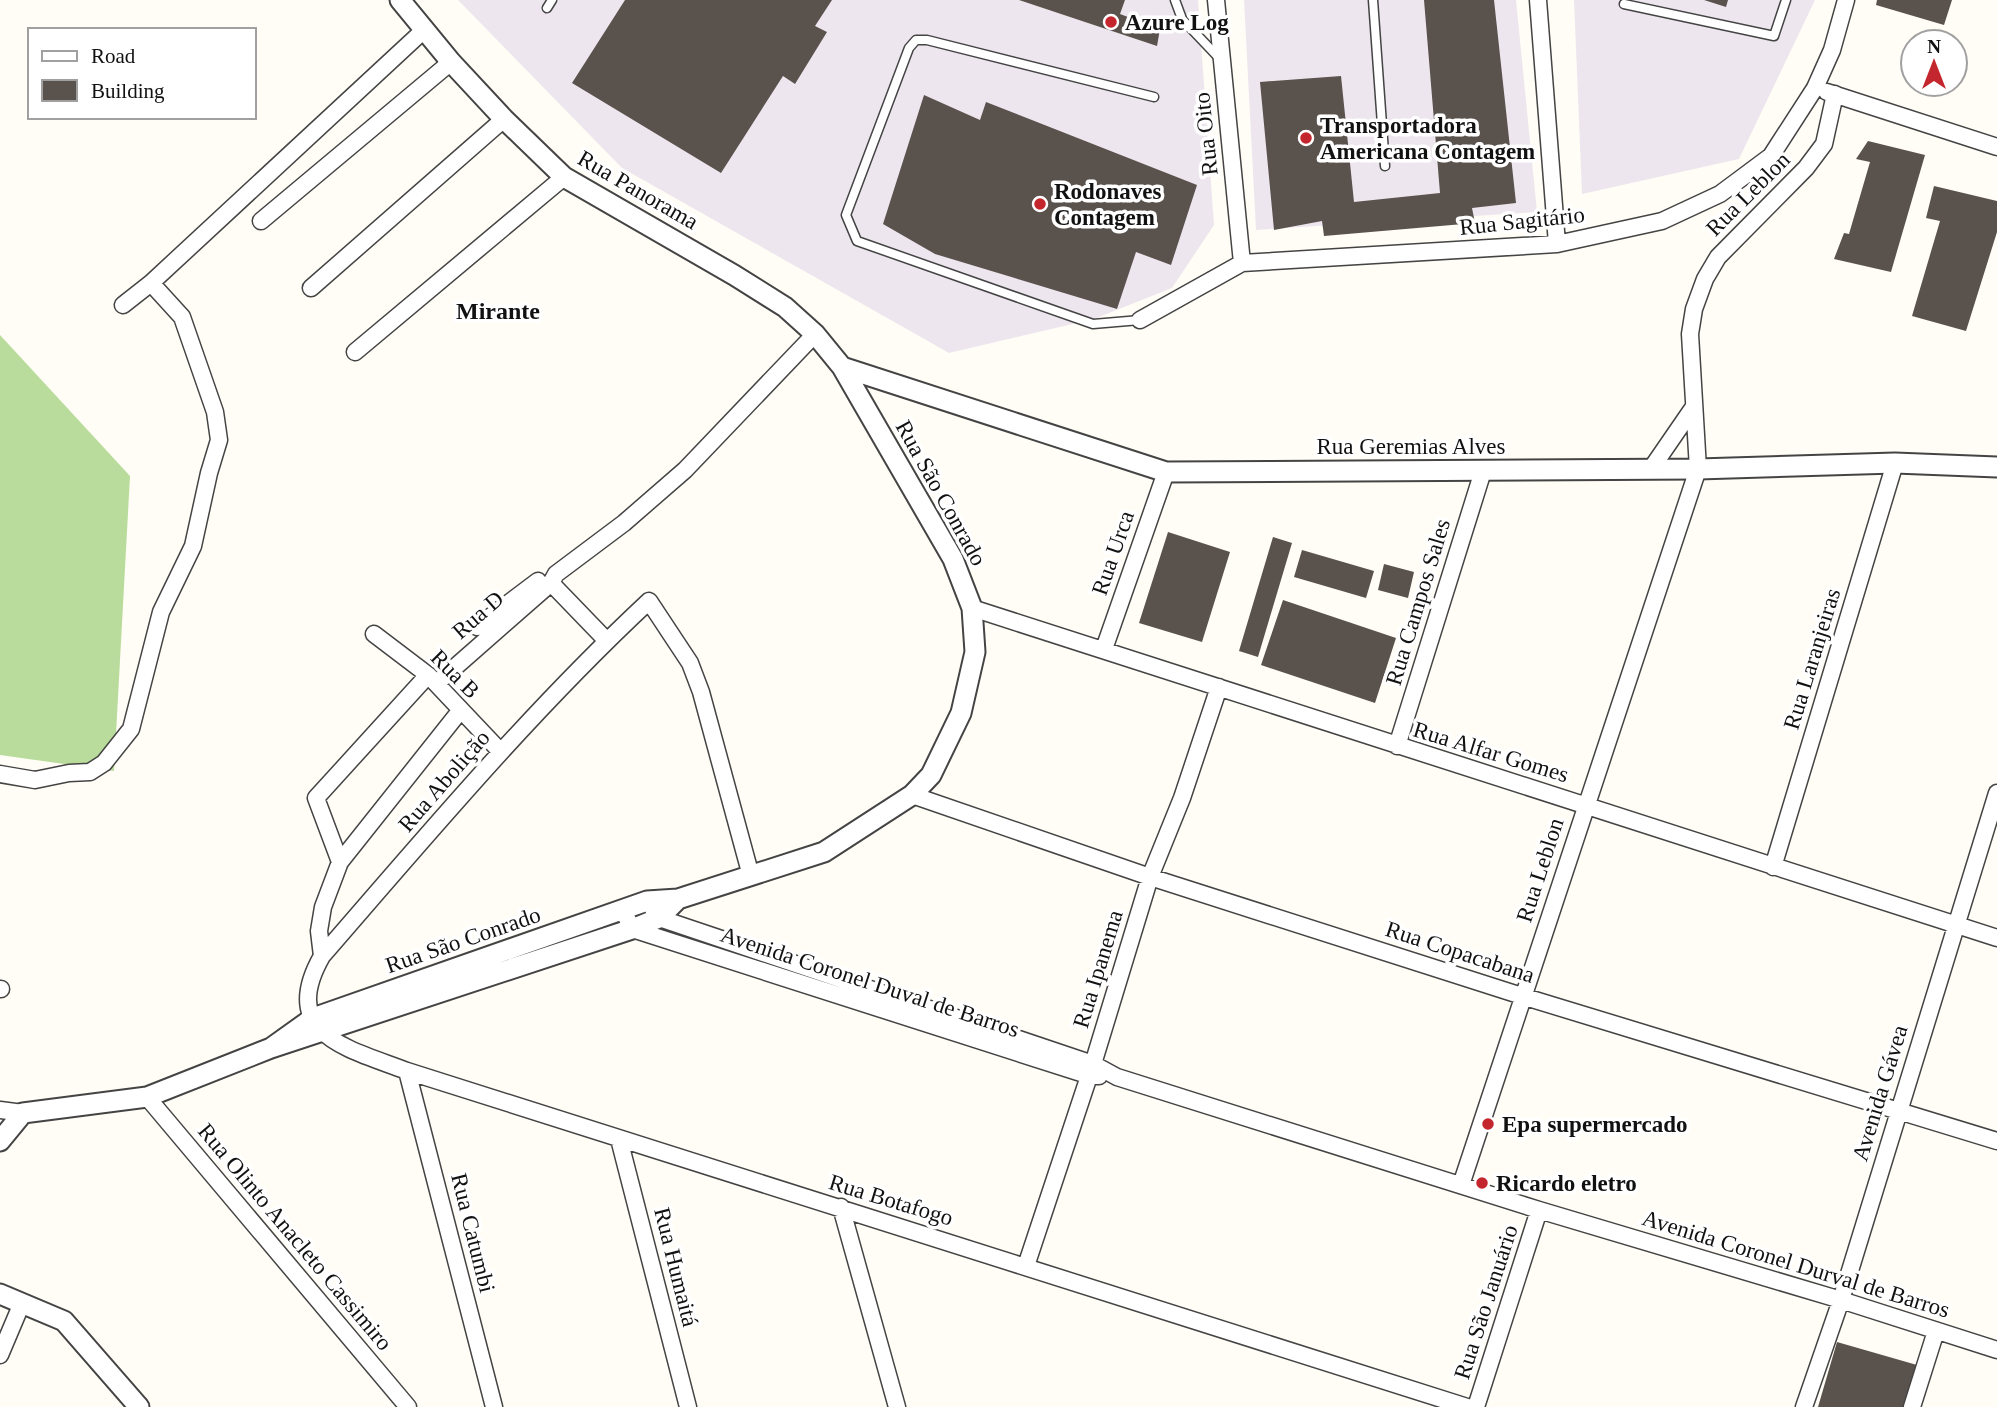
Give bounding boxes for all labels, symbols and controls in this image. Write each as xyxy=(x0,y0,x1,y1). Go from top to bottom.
place label: Azure Log xyxy=(1125,10,1229,35)
marker: Azure Log xyxy=(1103,14,1119,30)
legend xyxy=(28,28,256,119)
north arrow xyxy=(1899,28,1969,98)
text: N xyxy=(1927,36,1941,57)
text: Road xyxy=(91,44,136,68)
text: Building xyxy=(91,79,165,103)
street label: Rua Oito xyxy=(1189,91,1223,177)
place label: Transportadora Americana Contagem xyxy=(1320,113,1535,164)
marker: Transportadora Americana Contagem xyxy=(1298,130,1314,146)
street label: Rua Panorama xyxy=(573,145,703,235)
street label: Rua Leblon xyxy=(1701,147,1795,241)
place label: Rodonaves Contagem xyxy=(1054,179,1161,230)
marker: Rodonaves Contagem xyxy=(1032,196,1048,212)
street label: Rua Sagitário xyxy=(1458,202,1586,240)
district label: Mirante xyxy=(456,298,540,324)
street label: Rua São Conrado xyxy=(891,416,991,570)
street label: Rua Geremias Alves xyxy=(1316,434,1506,459)
street label: Rua Urca xyxy=(1087,508,1139,598)
street label: Rua Campos Sales xyxy=(1381,516,1455,688)
street label: Rua Laranjeiras xyxy=(1779,585,1845,733)
street label: Rua D xyxy=(447,586,509,644)
street label: Rua B xyxy=(426,645,484,703)
street label: Rua Alfar Gomes xyxy=(1410,717,1572,787)
street label: Rua Abolição xyxy=(393,725,495,837)
street label: Rua Leblon xyxy=(1511,814,1569,925)
street label: Rua São Conrado xyxy=(382,902,544,978)
street label: Rua Ipanema xyxy=(1068,907,1128,1031)
street label: Rua Copacabana xyxy=(1382,916,1538,988)
street label: Avenida Coronel Duval de Barros xyxy=(718,922,1023,1042)
street label: Avenida Gávea xyxy=(1847,1022,1913,1164)
place label: Epa supermercado xyxy=(1502,1112,1688,1137)
marker: Epa supermercado xyxy=(1480,1116,1496,1132)
street label: Rua Olinto Anacleto Cassimiro xyxy=(193,1119,397,1355)
street label: Rua Botafogo xyxy=(826,1169,956,1231)
street label: Rua Catumbi xyxy=(446,1171,500,1295)
place label: Ricardo eletro xyxy=(1496,1171,1637,1196)
marker: Ricardo eletro xyxy=(1474,1175,1490,1191)
street label: Rua Humaitá xyxy=(649,1205,703,1329)
street label: Avenida Coronel Durval de Barros xyxy=(1639,1205,1953,1323)
street label: Rua São Januário xyxy=(1449,1222,1523,1382)

